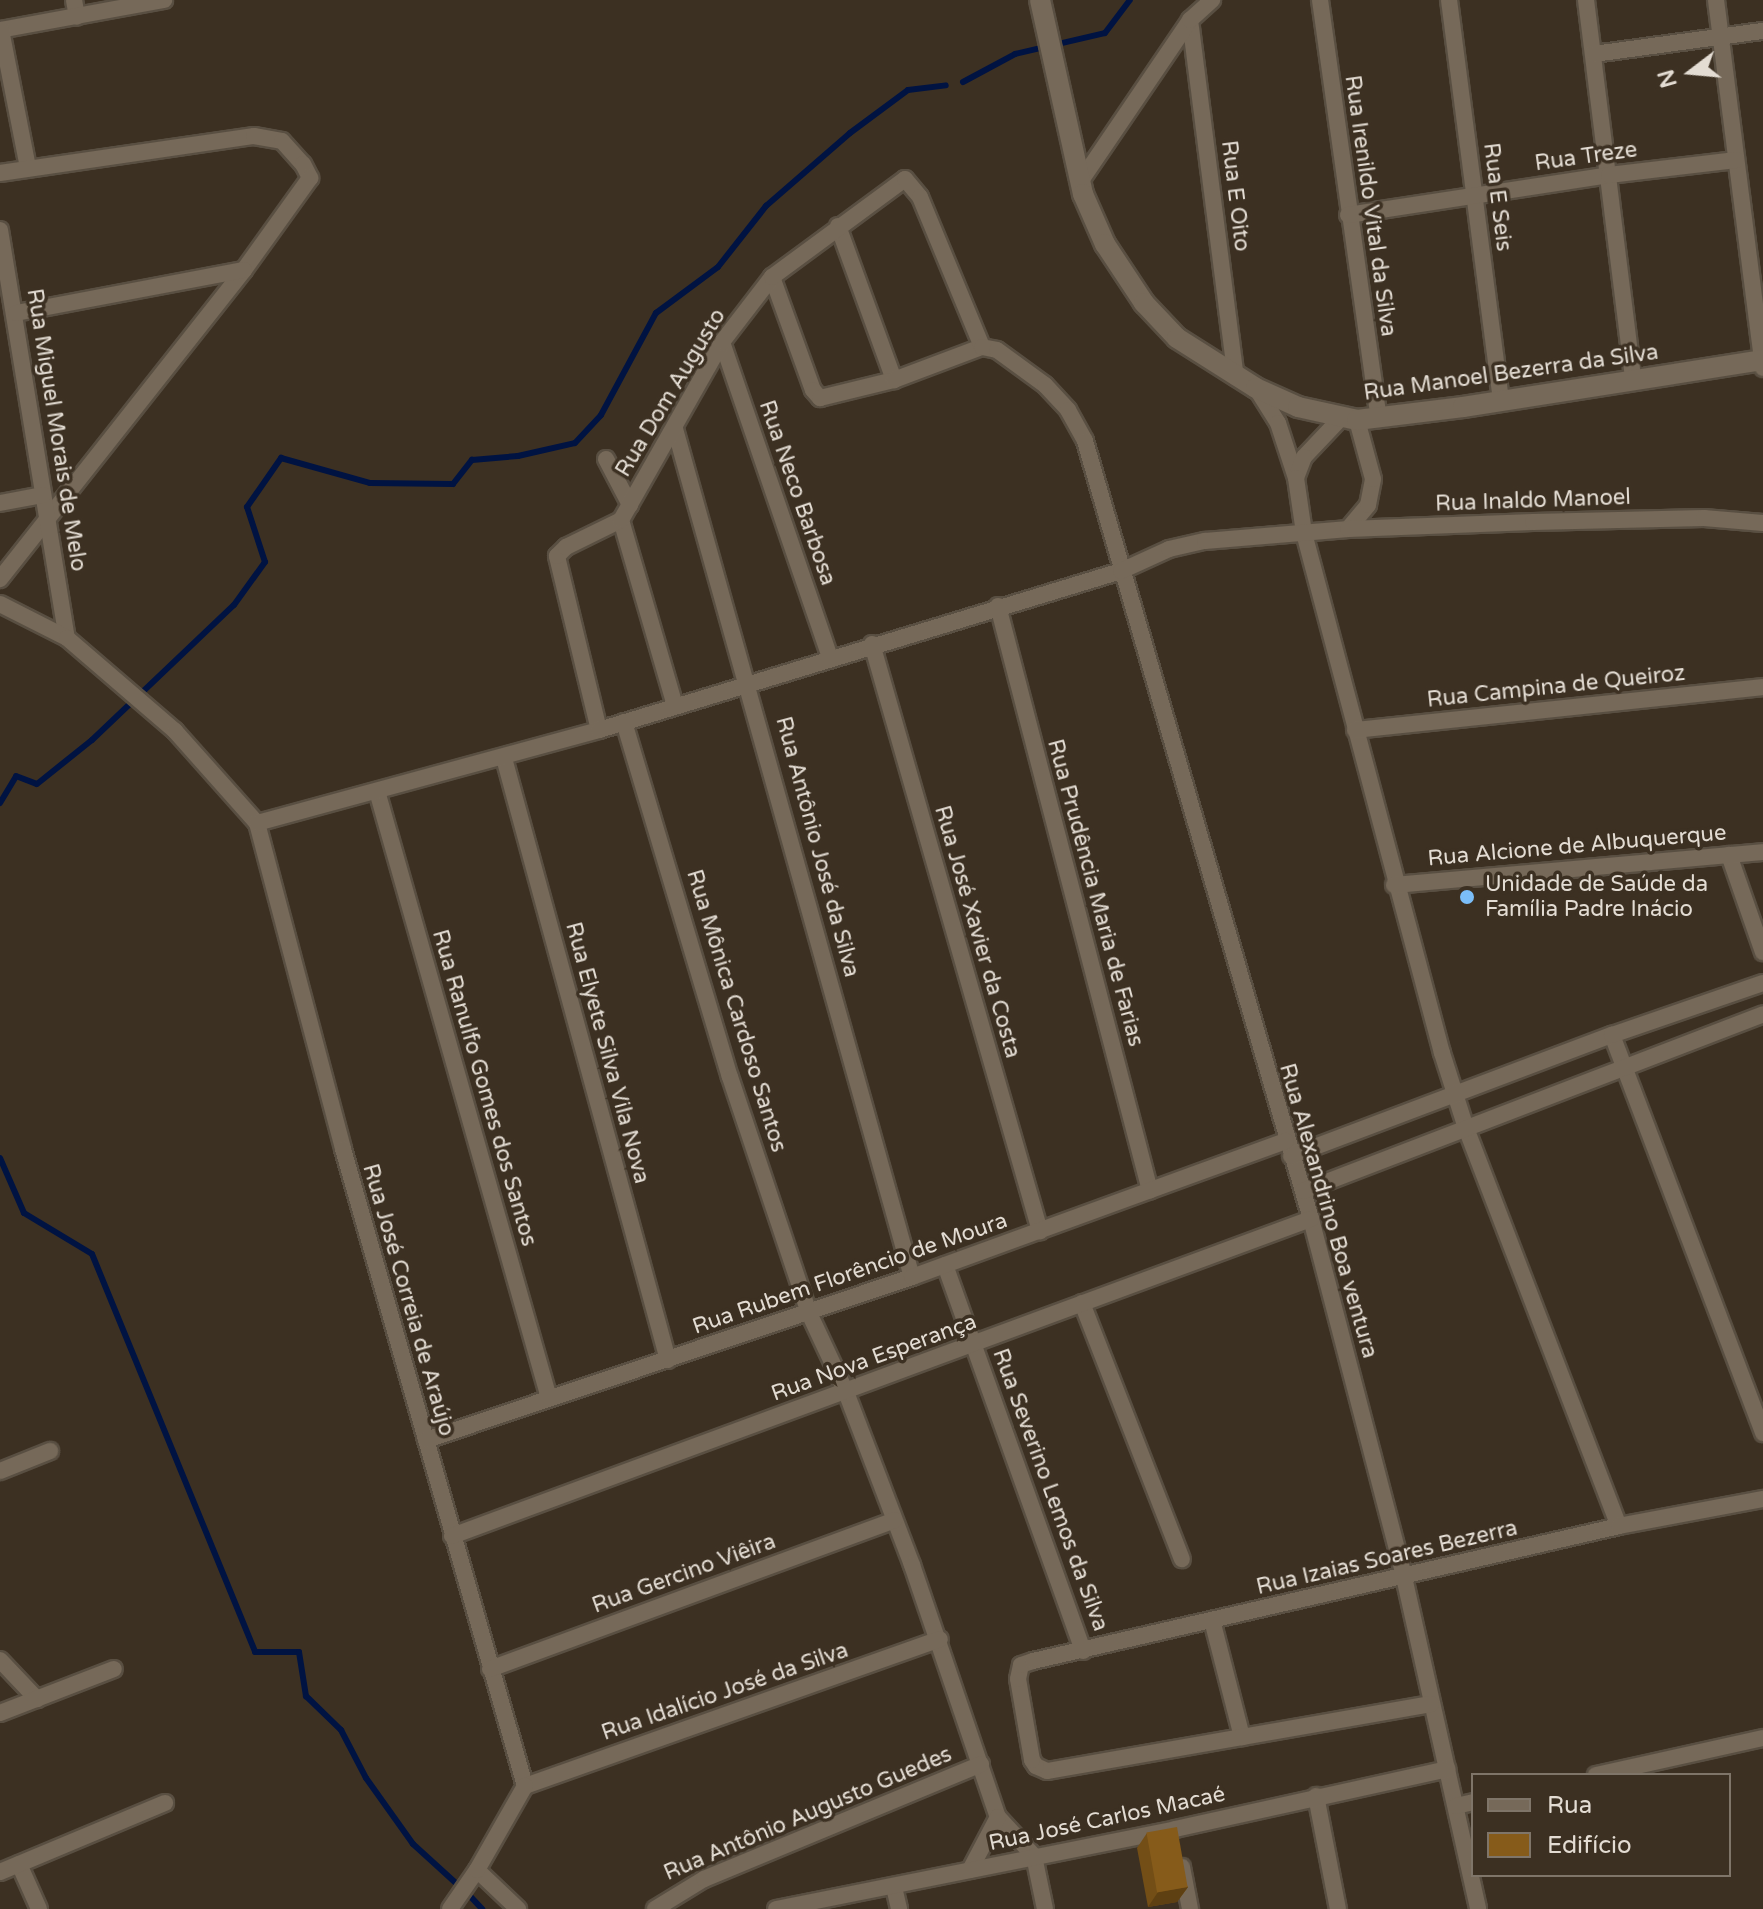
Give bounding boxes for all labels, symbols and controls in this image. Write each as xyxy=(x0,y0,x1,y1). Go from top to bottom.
north arrow xyxy=(1651,32,1731,112)
text: N xyxy=(1653,67,1683,91)
street label: Rua Irenildo Vital da Silva xyxy=(1339,74,1401,338)
street label: Rua Treze xyxy=(1533,137,1639,177)
street label: Rua E Oito xyxy=(1215,139,1255,253)
street label: Rua E Seis xyxy=(1477,141,1517,253)
street label: Rua Miguel Morais de Melo xyxy=(21,287,91,573)
street label: Rua Dom Augusto xyxy=(610,304,732,482)
street label: Rua Manoel Bezerra da Silva xyxy=(1362,339,1660,407)
street label: Rua Neco Barbosa xyxy=(753,397,841,589)
street label: Rua Inaldo Manoel xyxy=(1435,484,1631,518)
street label: Rua Campina de Queiroz xyxy=(1426,660,1686,714)
street label: Rua Antônio José da Silva xyxy=(769,714,865,980)
street label: Rua Prudência Maria de Farias xyxy=(1041,736,1149,1050)
street label: Rua José Xavier da Costa xyxy=(928,803,1026,1061)
street label: Rua Alcione de Albuquerque xyxy=(1427,820,1727,872)
street label: Rua Mônica Cardoso Santos xyxy=(680,867,792,1155)
place label: Unidade de Saúde da Família Padre Inácio xyxy=(1485,871,1708,922)
marker: Unidade de Saúde da Família Padre Inácio xyxy=(1456,886,1478,908)
street label: Rua Elyete Silva Vila Nova xyxy=(559,919,655,1187)
street label: Rua Ranulfo Gomes dos Santos xyxy=(426,927,542,1249)
street label: Rua Alexandrino Boa ventura xyxy=(1273,1061,1383,1361)
street label: Rua José Correia de Araújo xyxy=(356,1161,460,1439)
street label: Rua Rubem Florêncio de Moura xyxy=(689,1208,1011,1340)
street label: Rua Nova Esperança xyxy=(768,1309,980,1407)
street label: Rua Severino Lemos da Silva xyxy=(987,1345,1113,1635)
street label: Rua Izaias Soares Bezerra xyxy=(1254,1515,1520,1601)
street label: Rua Gercino Viêira xyxy=(589,1529,779,1619)
street label: Rua Idalício José da Silva xyxy=(598,1637,852,1747)
street label: Rua Antônio Augusto Guedes xyxy=(660,1741,956,1887)
legend xyxy=(1471,1773,1731,1877)
street label: Rua José Carlos Macaé xyxy=(986,1781,1228,1857)
text: Rua xyxy=(1547,1791,1592,1820)
text: Edifício xyxy=(1547,1831,1632,1860)

